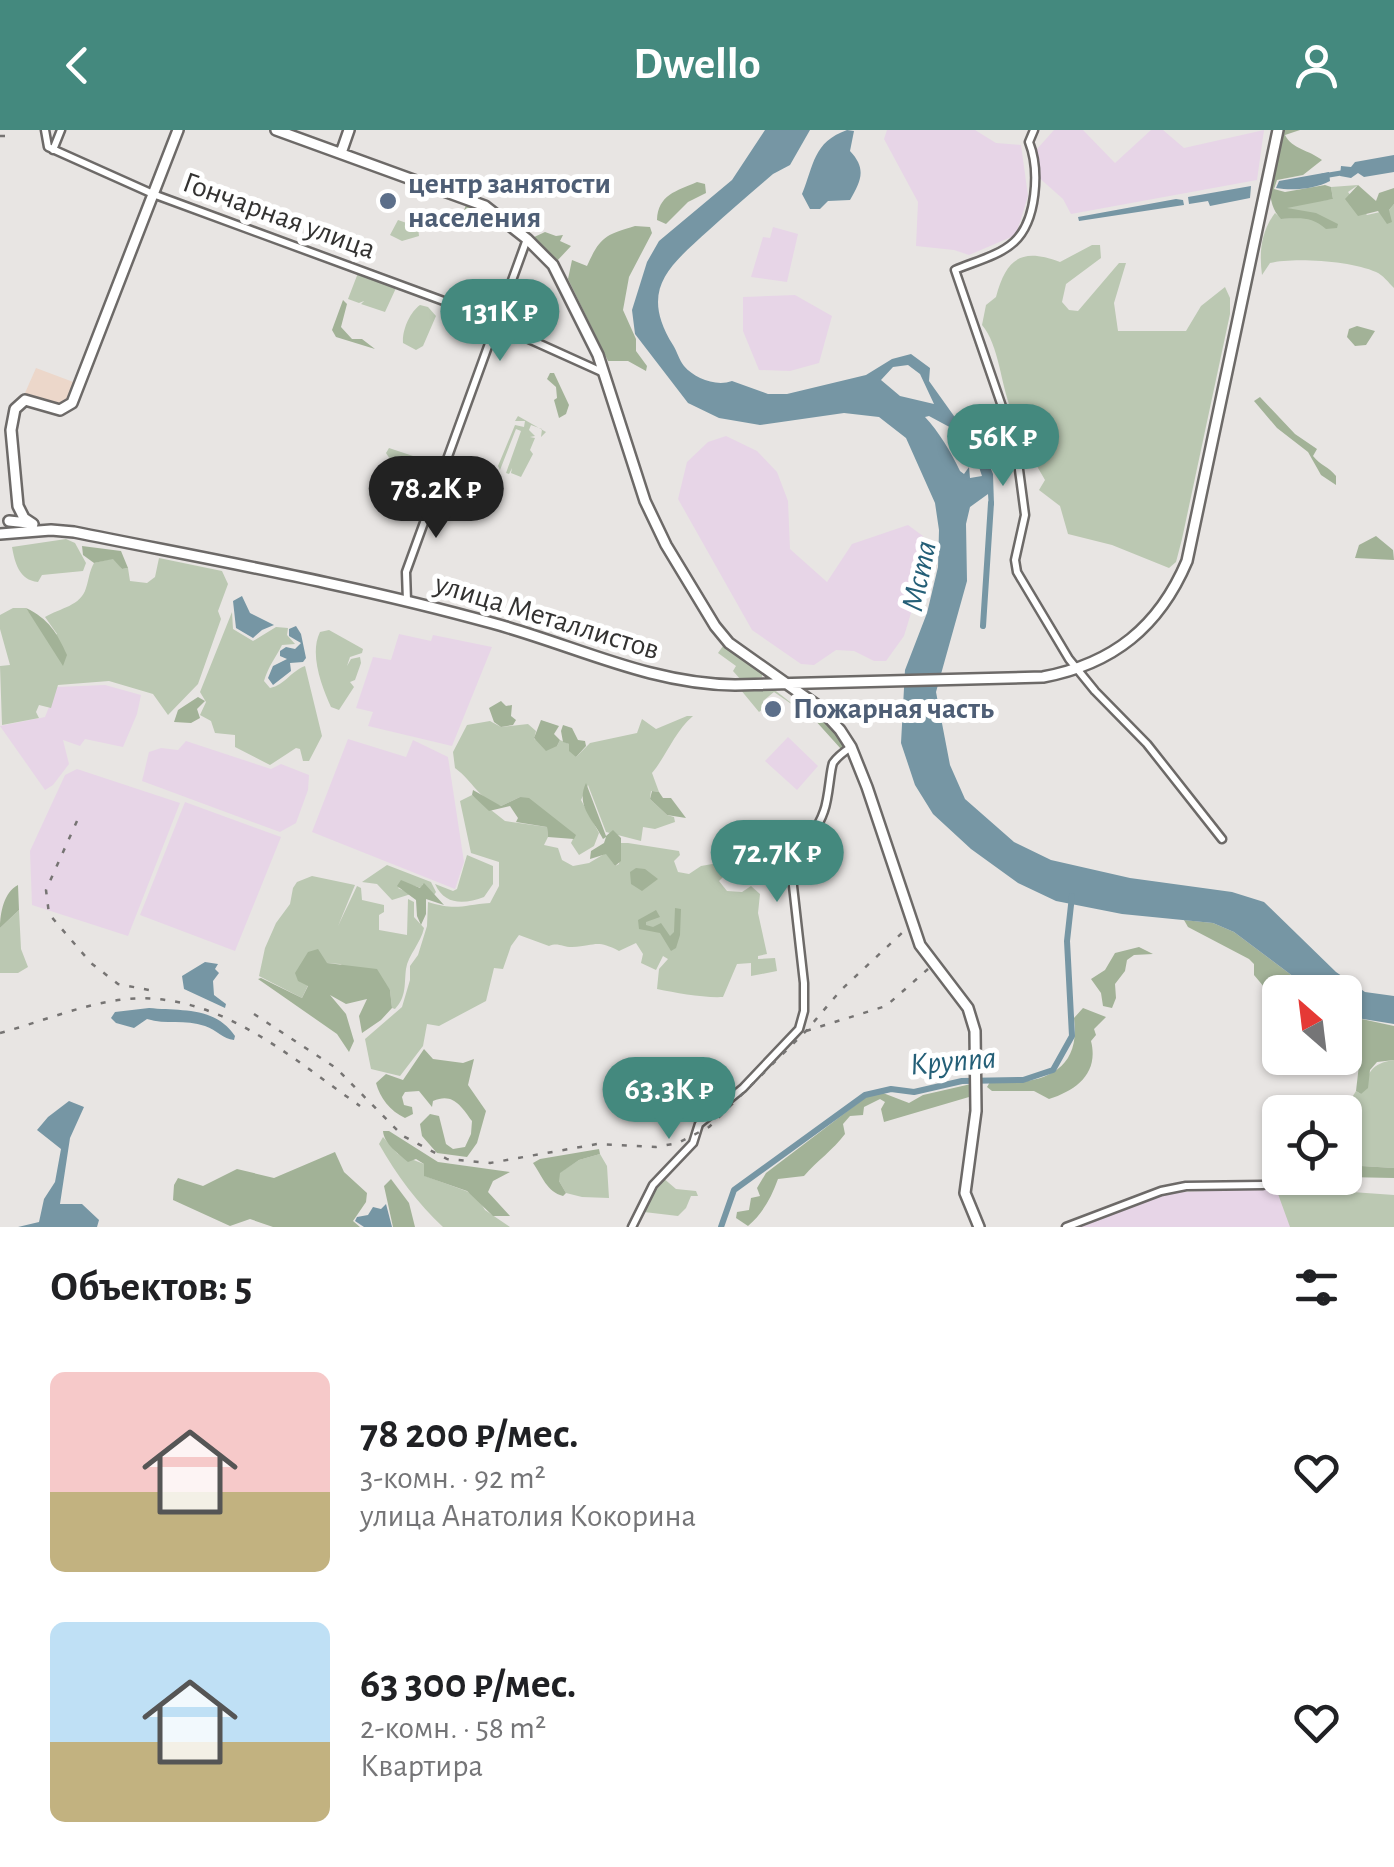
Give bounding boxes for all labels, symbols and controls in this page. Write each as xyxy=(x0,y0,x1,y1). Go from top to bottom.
icon: back xyxy=(50,38,105,93)
icon: person xyxy=(1289,38,1344,93)
text: Dwello xyxy=(633,42,761,87)
street label: Гончарная улица xyxy=(179,167,379,265)
place label: центр занятости населения xyxy=(408,169,611,233)
marker: центр занятости населения xyxy=(377,190,399,212)
pin: 131K ₽ xyxy=(419,279,581,364)
text: 131K ₽ xyxy=(462,295,538,327)
pin: 56K ₽ xyxy=(933,404,1073,489)
text: 56K ₽ xyxy=(969,420,1037,452)
pin: 78.2K ₽ xyxy=(344,456,528,541)
text: 78.2K ₽ xyxy=(391,472,481,504)
water label: Мста xyxy=(896,538,942,614)
street label: улица Металлистов xyxy=(430,568,663,665)
place label: Пожарная часть xyxy=(793,694,994,724)
marker: Пожарная часть xyxy=(762,698,784,720)
pin: 72.7K ₽ xyxy=(685,820,869,905)
text: 72.7K ₽ xyxy=(733,836,821,868)
north arrow xyxy=(1262,975,1362,1075)
map controls xyxy=(1262,975,1362,1195)
water label: Круппа xyxy=(909,1041,997,1082)
pin: 63.3K ₽ xyxy=(577,1057,761,1142)
text: 63.3K ₽ xyxy=(625,1073,713,1105)
button: locate xyxy=(1262,1095,1362,1195)
icon: filters xyxy=(1289,1260,1344,1315)
text: Объектов: 5 xyxy=(50,1266,252,1308)
icon: home xyxy=(130,1412,250,1532)
text: 78 200 ₽/мес. xyxy=(360,1413,579,1455)
icon: heart xyxy=(1289,1445,1344,1500)
text: 3-комн. · 92 m² xyxy=(360,1462,546,1494)
text: улица Анатолия Кокорина xyxy=(360,1500,696,1532)
icon: home xyxy=(130,1662,250,1782)
text: 63 300 ₽/мес. xyxy=(360,1663,576,1705)
icon: heart xyxy=(1289,1695,1344,1750)
text: 2-комн. · 58 m² xyxy=(360,1712,546,1744)
text: Квартира xyxy=(360,1750,483,1782)

